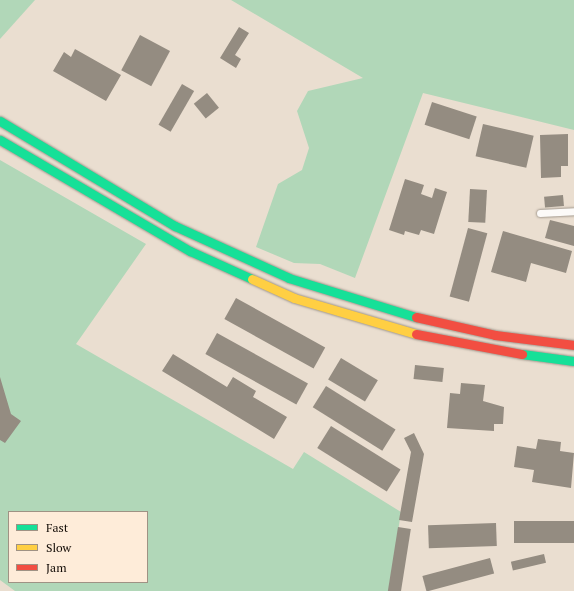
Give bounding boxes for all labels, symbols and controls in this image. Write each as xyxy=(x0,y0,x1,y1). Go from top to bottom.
legend xyxy=(8,511,148,583)
text: Fast xyxy=(46,520,68,535)
text: Slow xyxy=(46,540,71,555)
text: Jam xyxy=(46,560,67,575)

